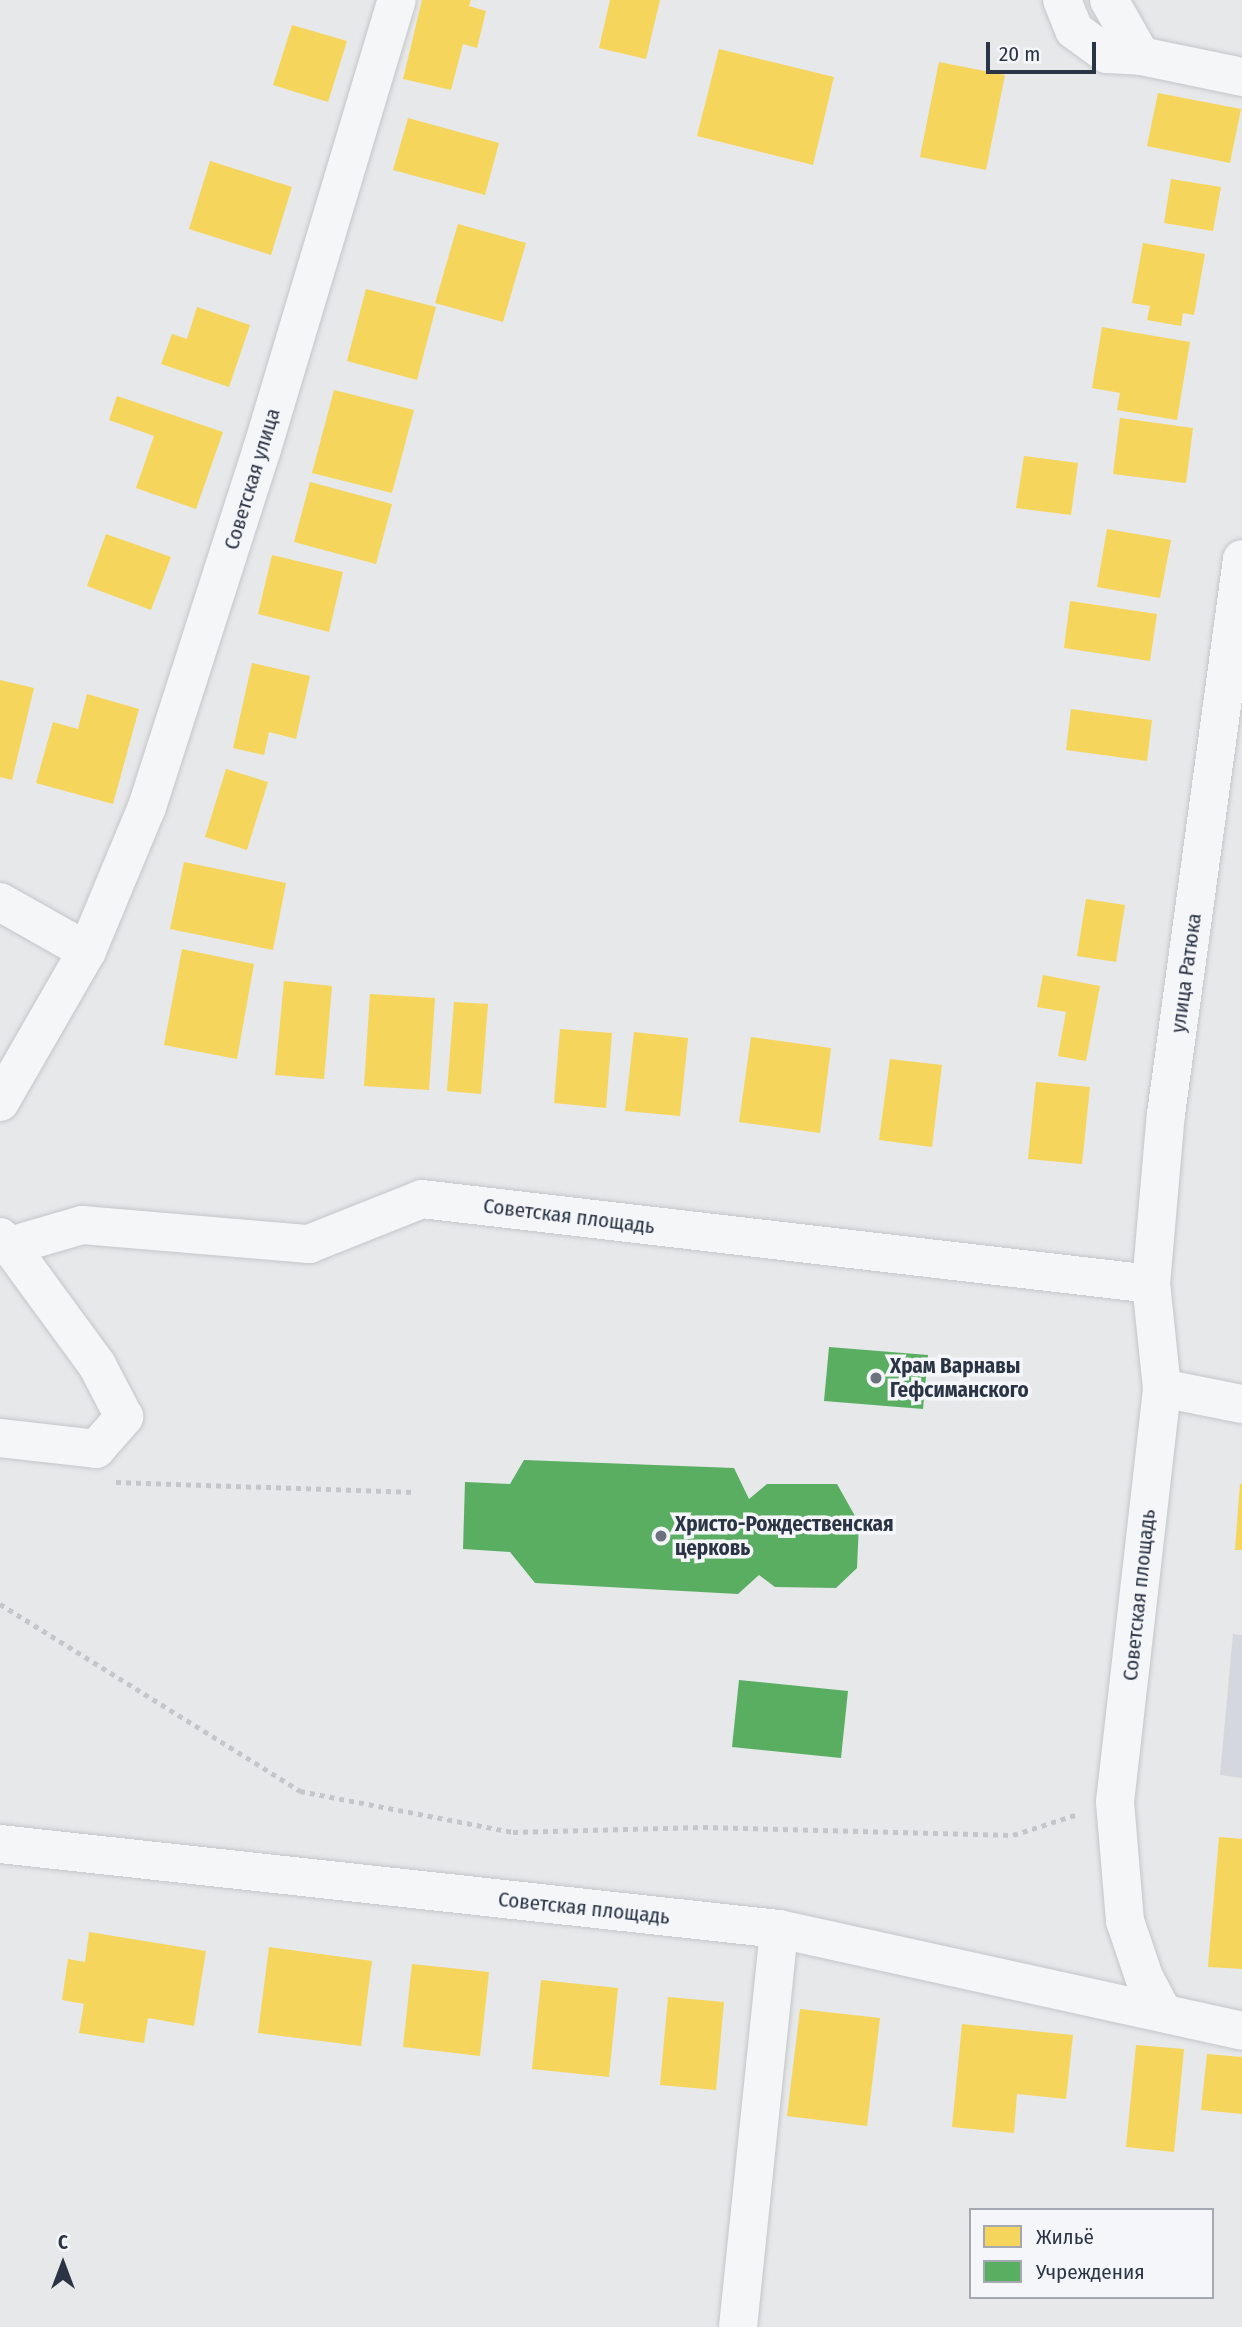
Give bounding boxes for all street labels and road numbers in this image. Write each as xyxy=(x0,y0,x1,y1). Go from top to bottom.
street label: Советская улица xyxy=(219,405,285,553)
street label: улица Ратюка xyxy=(1165,912,1207,1034)
street label: Советская площадь xyxy=(482,1193,656,1239)
street label: Советская площадь xyxy=(1117,1508,1161,1682)
street label: Советская площадь xyxy=(497,1886,671,1930)

